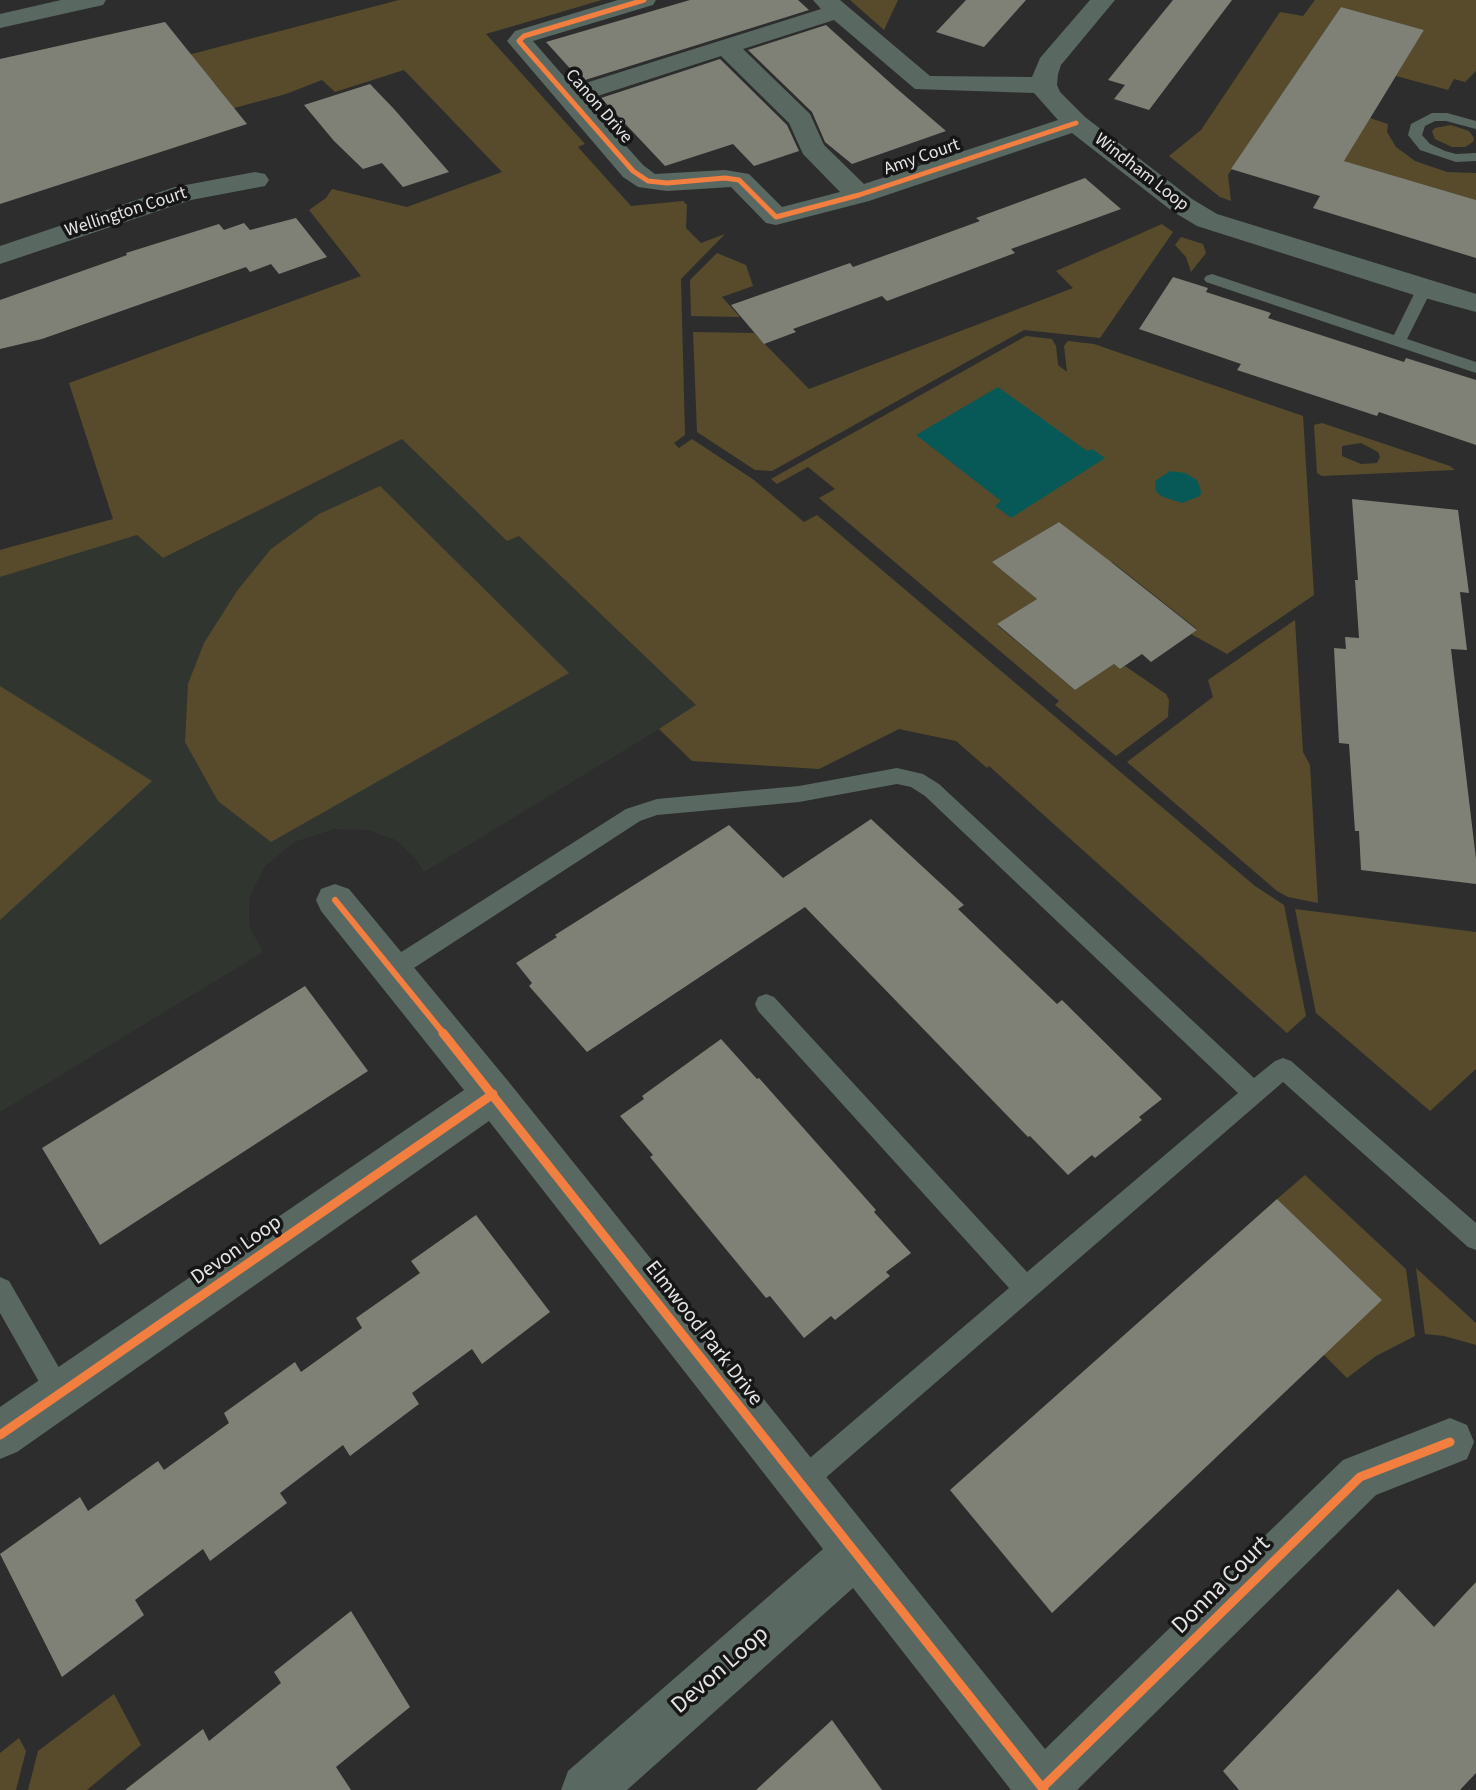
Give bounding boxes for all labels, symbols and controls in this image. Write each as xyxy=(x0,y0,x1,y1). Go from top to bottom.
street label: Canon Drive xyxy=(560,65,636,149)
street label: Windham Loop xyxy=(1089,129,1193,217)
street label: Amy Court xyxy=(881,135,963,181)
street label: Wellington Court xyxy=(62,183,190,243)
street label: Devon Loop xyxy=(187,1211,287,1291)
street label: Elmwood Park Drive xyxy=(639,1257,767,1411)
street label: Donna Court xyxy=(1167,1531,1277,1641)
street label: Devon Loop xyxy=(666,1621,776,1721)

